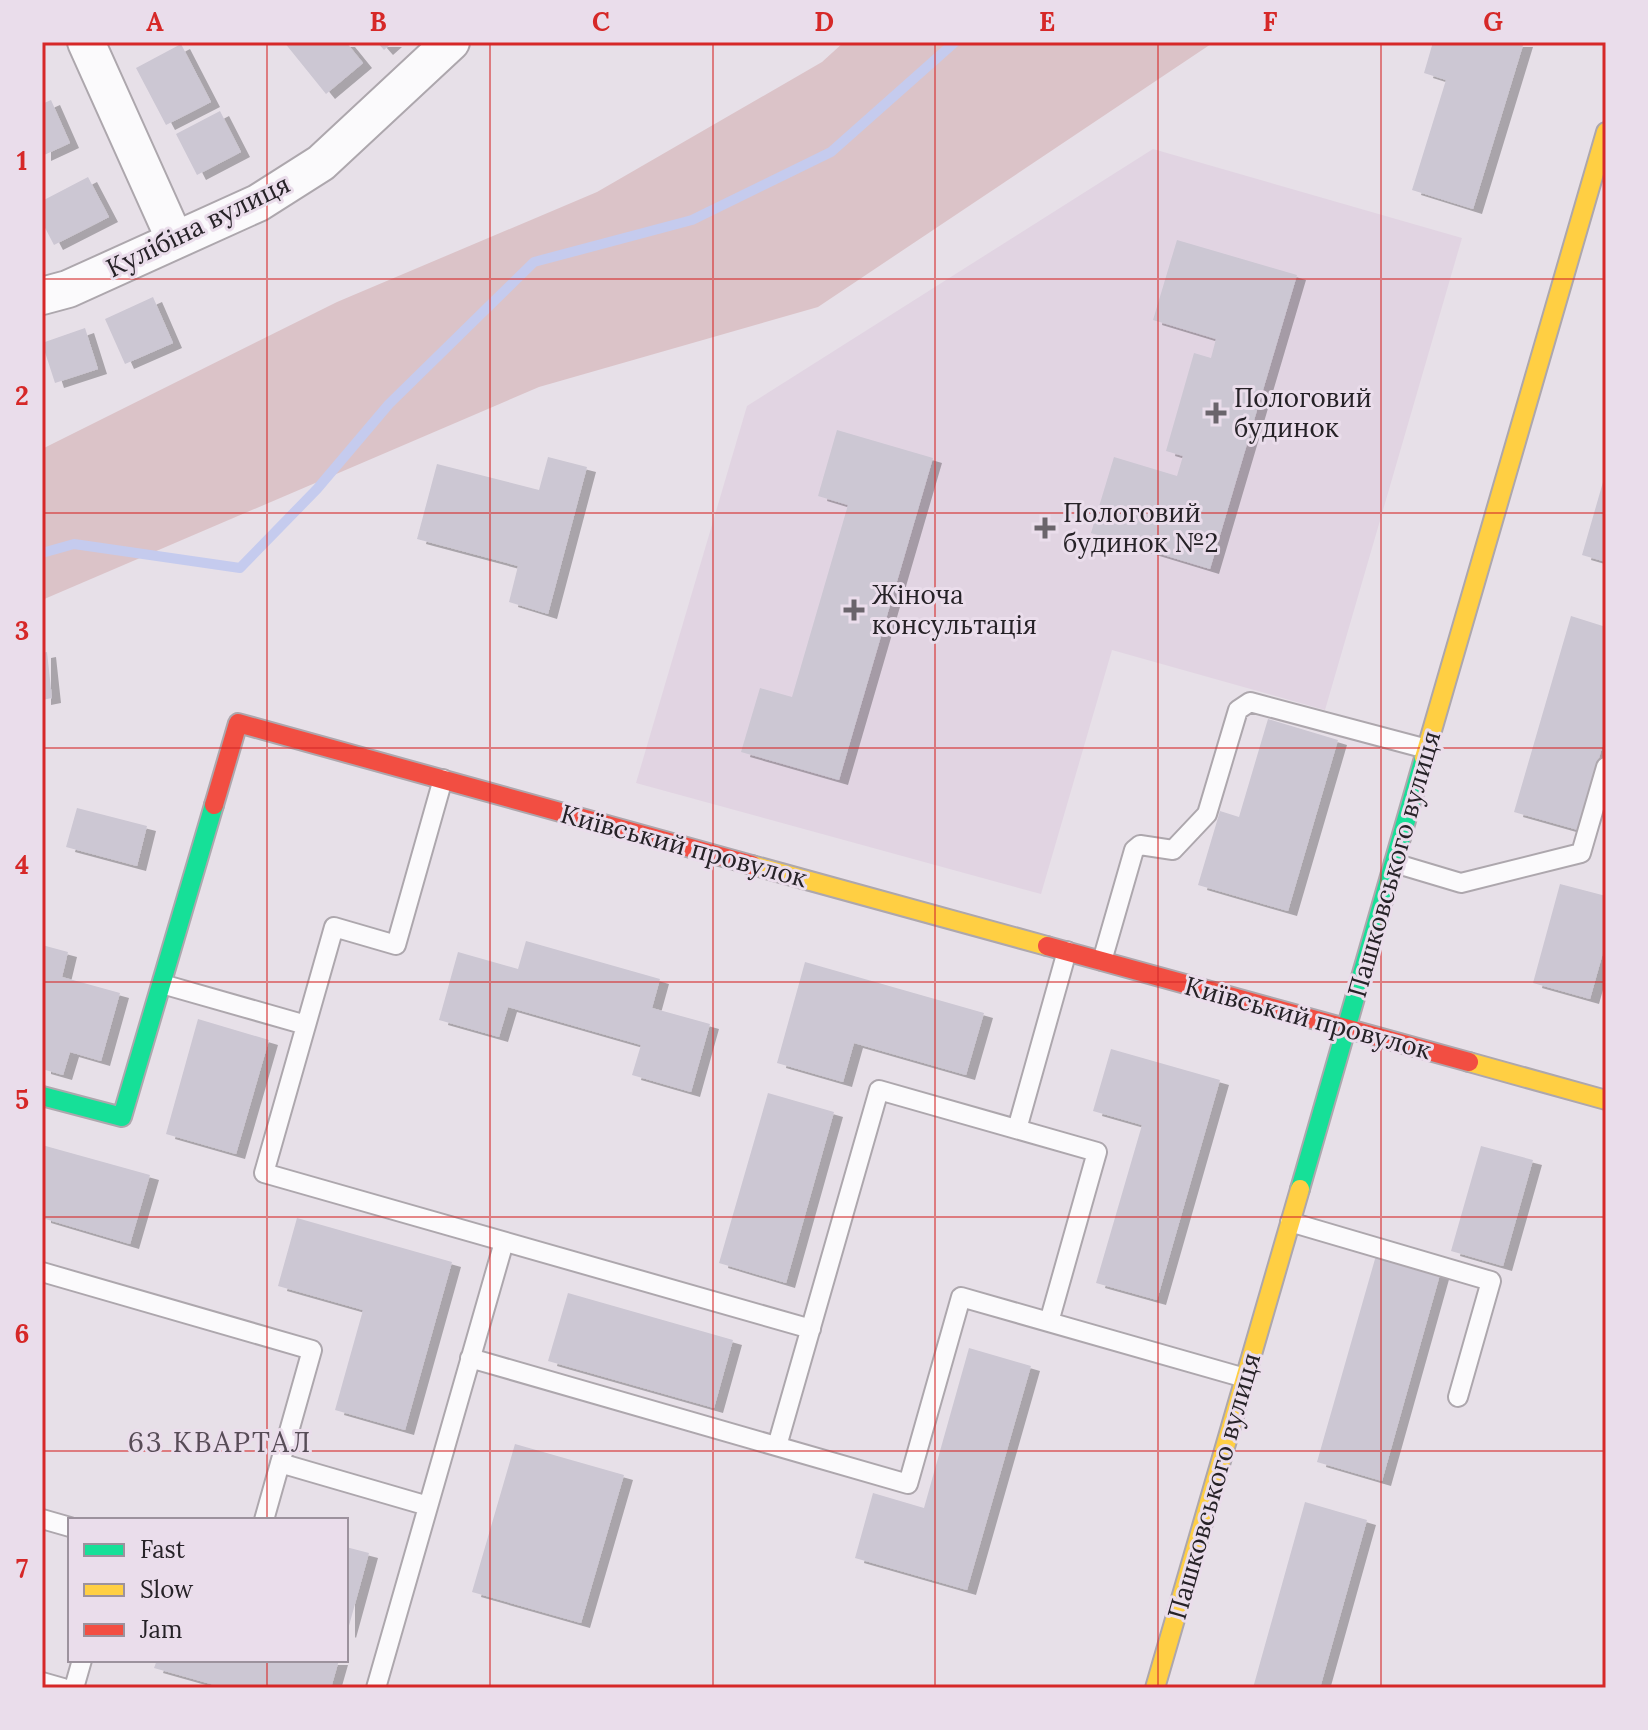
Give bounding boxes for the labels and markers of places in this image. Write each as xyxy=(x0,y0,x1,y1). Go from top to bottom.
place label: Пологовий будинок xyxy=(1234,381,1372,444)
marker: Пологовий будинок xyxy=(1205,402,1227,424)
place label: Пологовий будинок №2 xyxy=(1063,496,1219,559)
marker: Пологовий будинок №2 xyxy=(1034,517,1056,539)
place label: Жіноча консультація xyxy=(872,578,1037,641)
marker: Жіноча консультація xyxy=(843,599,865,621)

